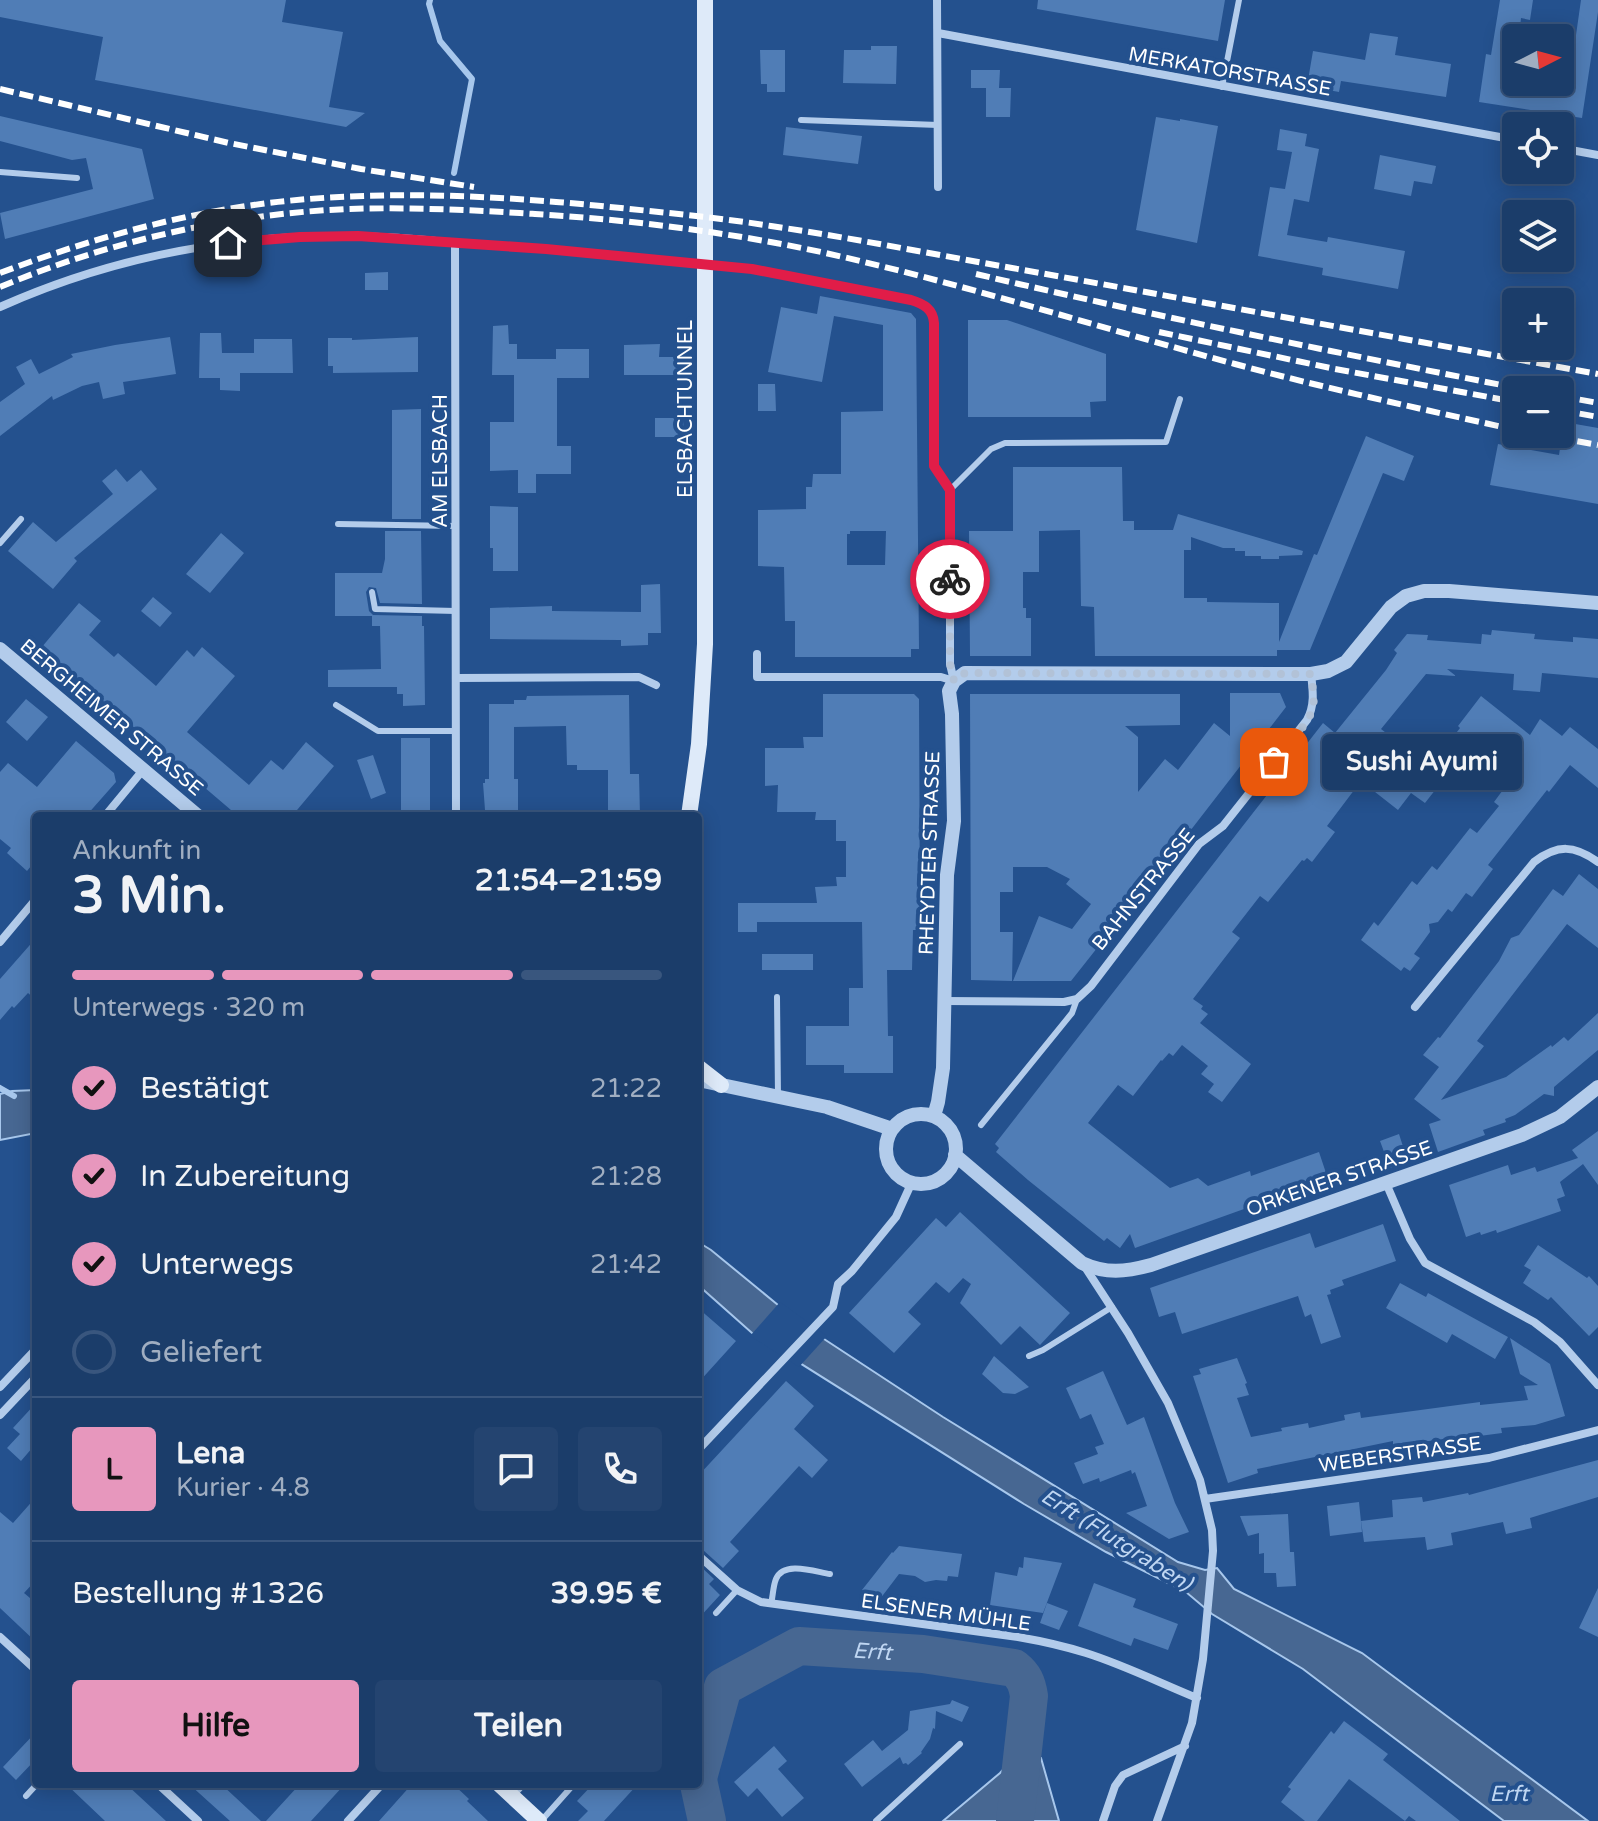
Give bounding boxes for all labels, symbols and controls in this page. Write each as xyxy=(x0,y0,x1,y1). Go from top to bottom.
north arrow xyxy=(1502,24,1574,96)
map controls xyxy=(1502,24,1574,448)
street label: MERKATORSTRASSE xyxy=(1127,42,1333,102)
button: locate xyxy=(1502,112,1574,184)
button: layers xyxy=(1502,200,1574,272)
pin xyxy=(194,209,262,277)
icon: home xyxy=(206,221,250,265)
button: + xyxy=(1502,288,1574,360)
street label: ELSBACHTUNNEL xyxy=(674,320,698,498)
button: − xyxy=(1502,376,1574,448)
street label: AM ELSBACH xyxy=(429,394,453,528)
courier xyxy=(910,539,990,619)
icon: bike xyxy=(928,557,972,601)
street label: BERGHEIMER STRASSE xyxy=(15,634,208,801)
pin xyxy=(1240,728,1308,796)
callout: Sushi Ayumi xyxy=(1322,734,1522,790)
icon: bag xyxy=(1252,740,1296,784)
text: Sushi Ayumi xyxy=(1346,746,1498,777)
street label: RHEYDTER STRASSE xyxy=(914,751,946,955)
street label: BAHNSTRASSE xyxy=(1087,824,1200,956)
text: Ankunft in xyxy=(72,835,201,866)
text: 21:54–21:59 xyxy=(475,862,662,899)
text: 3 Min. xyxy=(72,864,226,927)
text: Unterwegs · 320 m xyxy=(72,992,305,1023)
icon: check xyxy=(72,1066,116,1110)
text: Bestätigt xyxy=(140,1070,269,1107)
text: 21:22 xyxy=(590,1073,662,1104)
street label: ORKENER STRASSE xyxy=(1243,1136,1436,1222)
icon: check xyxy=(72,1154,116,1198)
text: In Zubereitung xyxy=(140,1158,350,1195)
text: 21:28 xyxy=(590,1161,662,1192)
icon: check xyxy=(72,1242,116,1286)
text: Unterwegs xyxy=(140,1246,294,1283)
text: 21:42 xyxy=(590,1249,662,1280)
text: Geliefert xyxy=(140,1334,262,1371)
button: chat xyxy=(474,1427,558,1511)
button: phone xyxy=(578,1427,662,1511)
street label: WEBERSTRASSE xyxy=(1317,1432,1483,1478)
text: Lena xyxy=(176,1435,245,1472)
text: L xyxy=(105,1451,123,1488)
text: Kurier · 4.8 xyxy=(176,1472,310,1503)
water label: Erft (Flutgraben) xyxy=(1036,1483,1199,1598)
text: Bestellung #1326 xyxy=(72,1575,324,1612)
text: 39.95 € xyxy=(551,1575,662,1612)
street label: ELSENER MÜHLE xyxy=(859,1588,1033,1637)
water label: Erft xyxy=(852,1637,895,1666)
button: Hilfe xyxy=(72,1680,359,1772)
button: Teilen xyxy=(375,1680,662,1772)
water label: Erft xyxy=(1490,1781,1531,1807)

